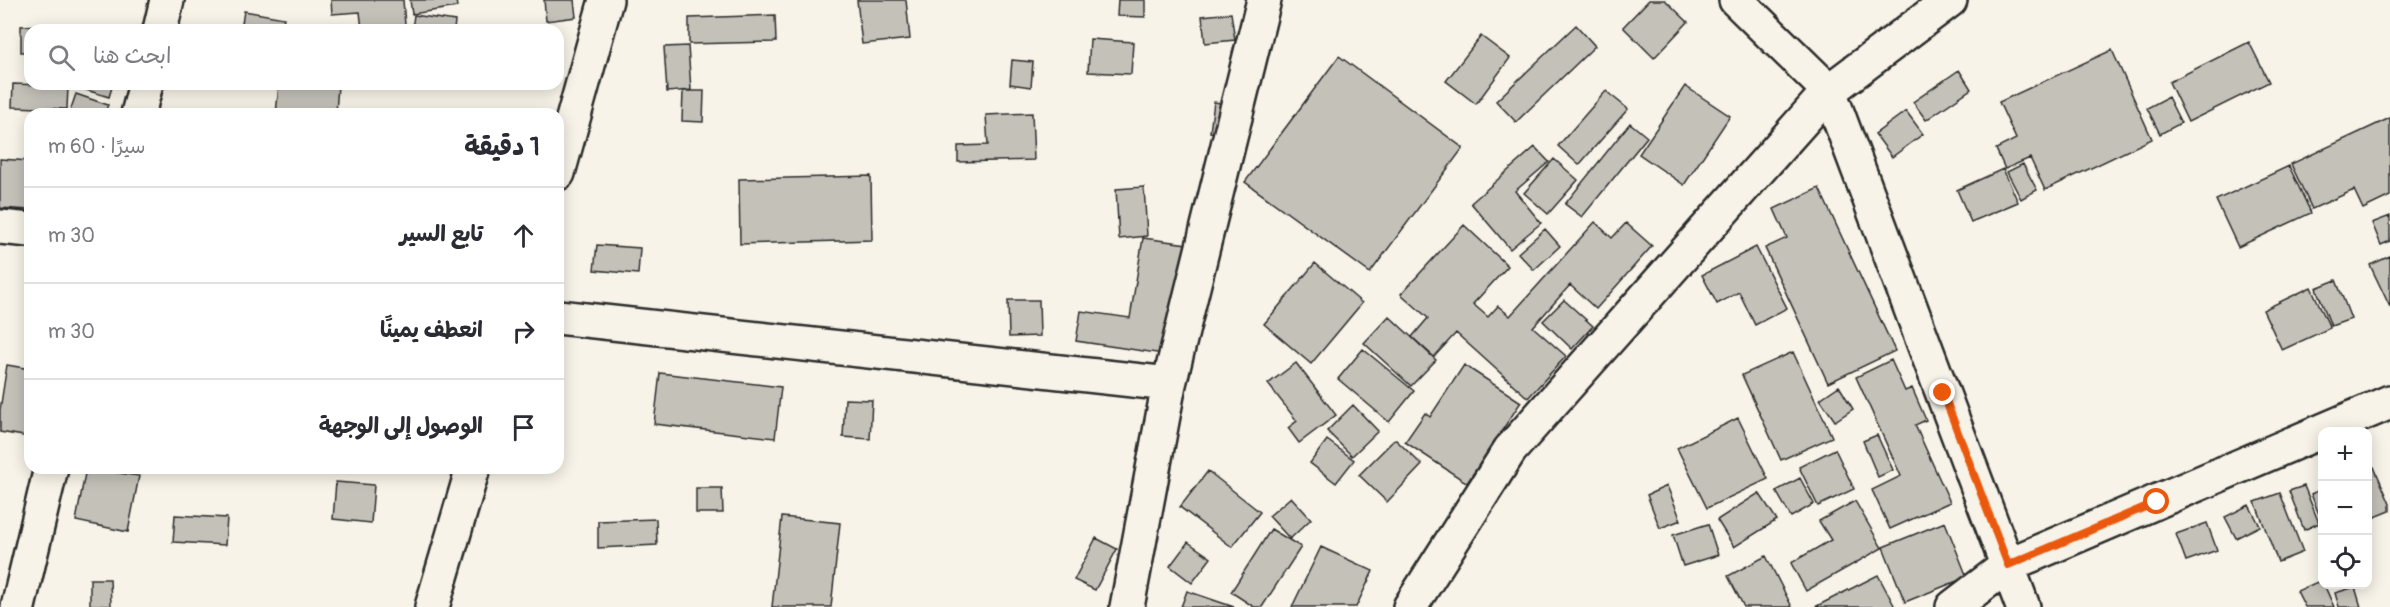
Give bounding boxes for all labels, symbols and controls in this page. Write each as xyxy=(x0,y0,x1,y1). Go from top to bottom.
search box xyxy=(24,24,564,90)
icon: search xyxy=(45,41,78,74)
text: ابحث هنا xyxy=(93,42,171,70)
text: 1 دقيقة xyxy=(464,131,540,163)
text: سيرًا · 60 m xyxy=(48,134,145,159)
icon: ahead xyxy=(507,219,540,252)
text: تابع السير xyxy=(400,220,483,248)
text: 30 m xyxy=(48,223,95,248)
icon: right xyxy=(507,315,540,348)
text: انعطف يمينًا xyxy=(380,316,483,344)
text: 30 m xyxy=(48,319,95,344)
route end xyxy=(1929,379,1955,405)
icon: arrive xyxy=(507,411,540,444)
text: الوصول إلى الوجهة xyxy=(319,412,483,440)
map controls xyxy=(2318,427,2372,589)
button: + xyxy=(2318,427,2372,481)
button: − xyxy=(2318,481,2372,535)
route start xyxy=(2143,488,2169,514)
button: locate xyxy=(2318,535,2372,589)

